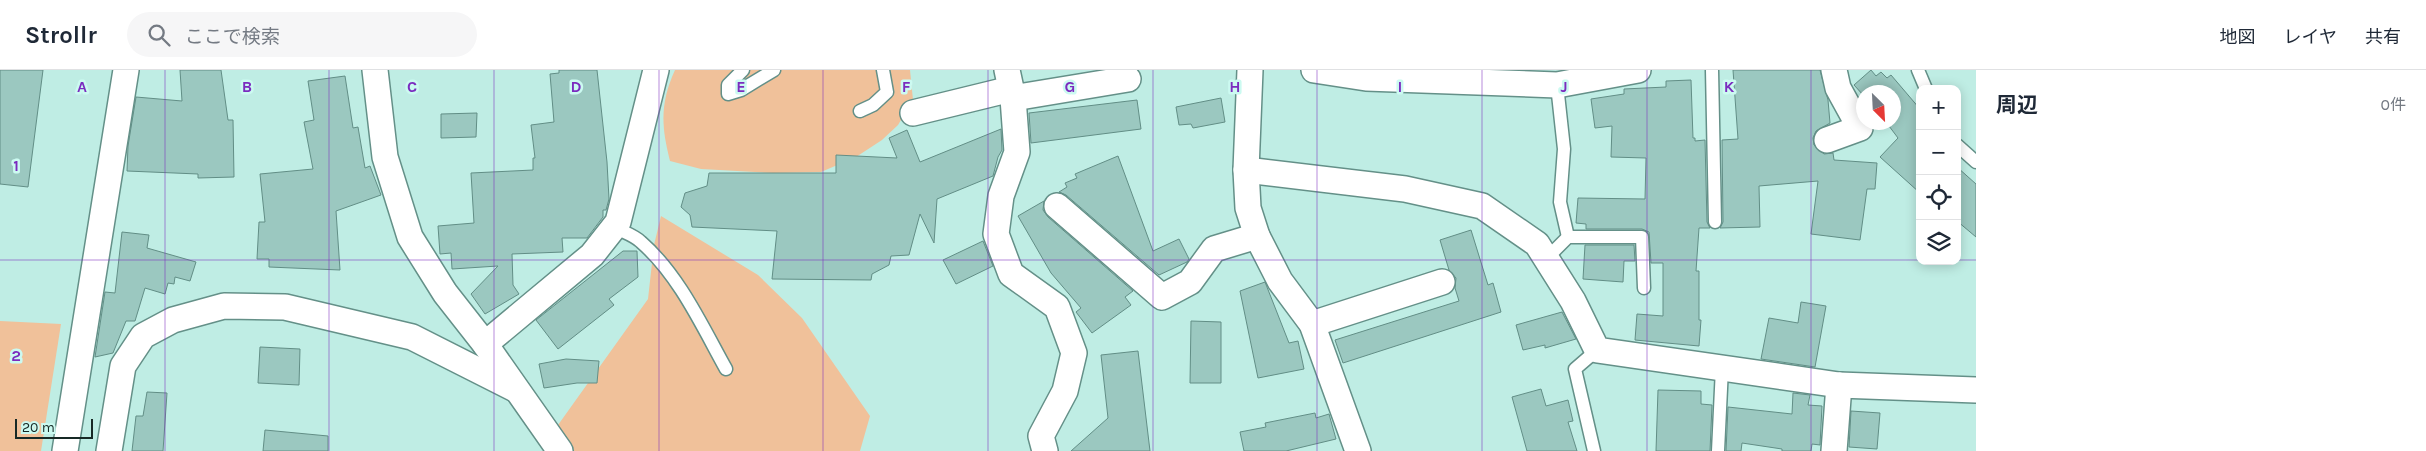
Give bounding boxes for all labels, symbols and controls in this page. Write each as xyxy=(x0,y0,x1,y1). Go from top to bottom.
search box xyxy=(127,12,477,57)
text: Strollr xyxy=(25,21,97,49)
icon: search xyxy=(145,21,173,49)
text: ここで検索 xyxy=(185,26,280,48)
text: 地図 xyxy=(2220,26,2256,48)
text: レイヤ xyxy=(2284,26,2337,48)
text: 共有 xyxy=(2365,26,2401,48)
text: A xyxy=(77,77,87,96)
text: B xyxy=(242,77,252,96)
text: C xyxy=(407,77,417,96)
text: D xyxy=(571,77,582,96)
text: E xyxy=(736,77,746,96)
text: F xyxy=(902,77,911,96)
text: G xyxy=(1065,77,1075,96)
text: H xyxy=(1229,77,1241,96)
text: I xyxy=(1398,77,1402,96)
text: J xyxy=(1560,77,1568,96)
text: K xyxy=(1724,77,1735,96)
north arrow xyxy=(1856,85,1901,130)
map controls xyxy=(1916,85,1961,265)
button: + xyxy=(1916,85,1961,130)
text: 周辺 xyxy=(1996,93,2038,117)
text: 0件 xyxy=(2381,95,2406,114)
button: − xyxy=(1916,130,1961,175)
text: 1 xyxy=(13,156,19,175)
button: locate xyxy=(1916,175,1961,220)
button: layers xyxy=(1916,220,1961,265)
text: 2 xyxy=(11,346,21,365)
scale bar xyxy=(15,416,92,439)
text: 20 m xyxy=(22,419,55,436)

